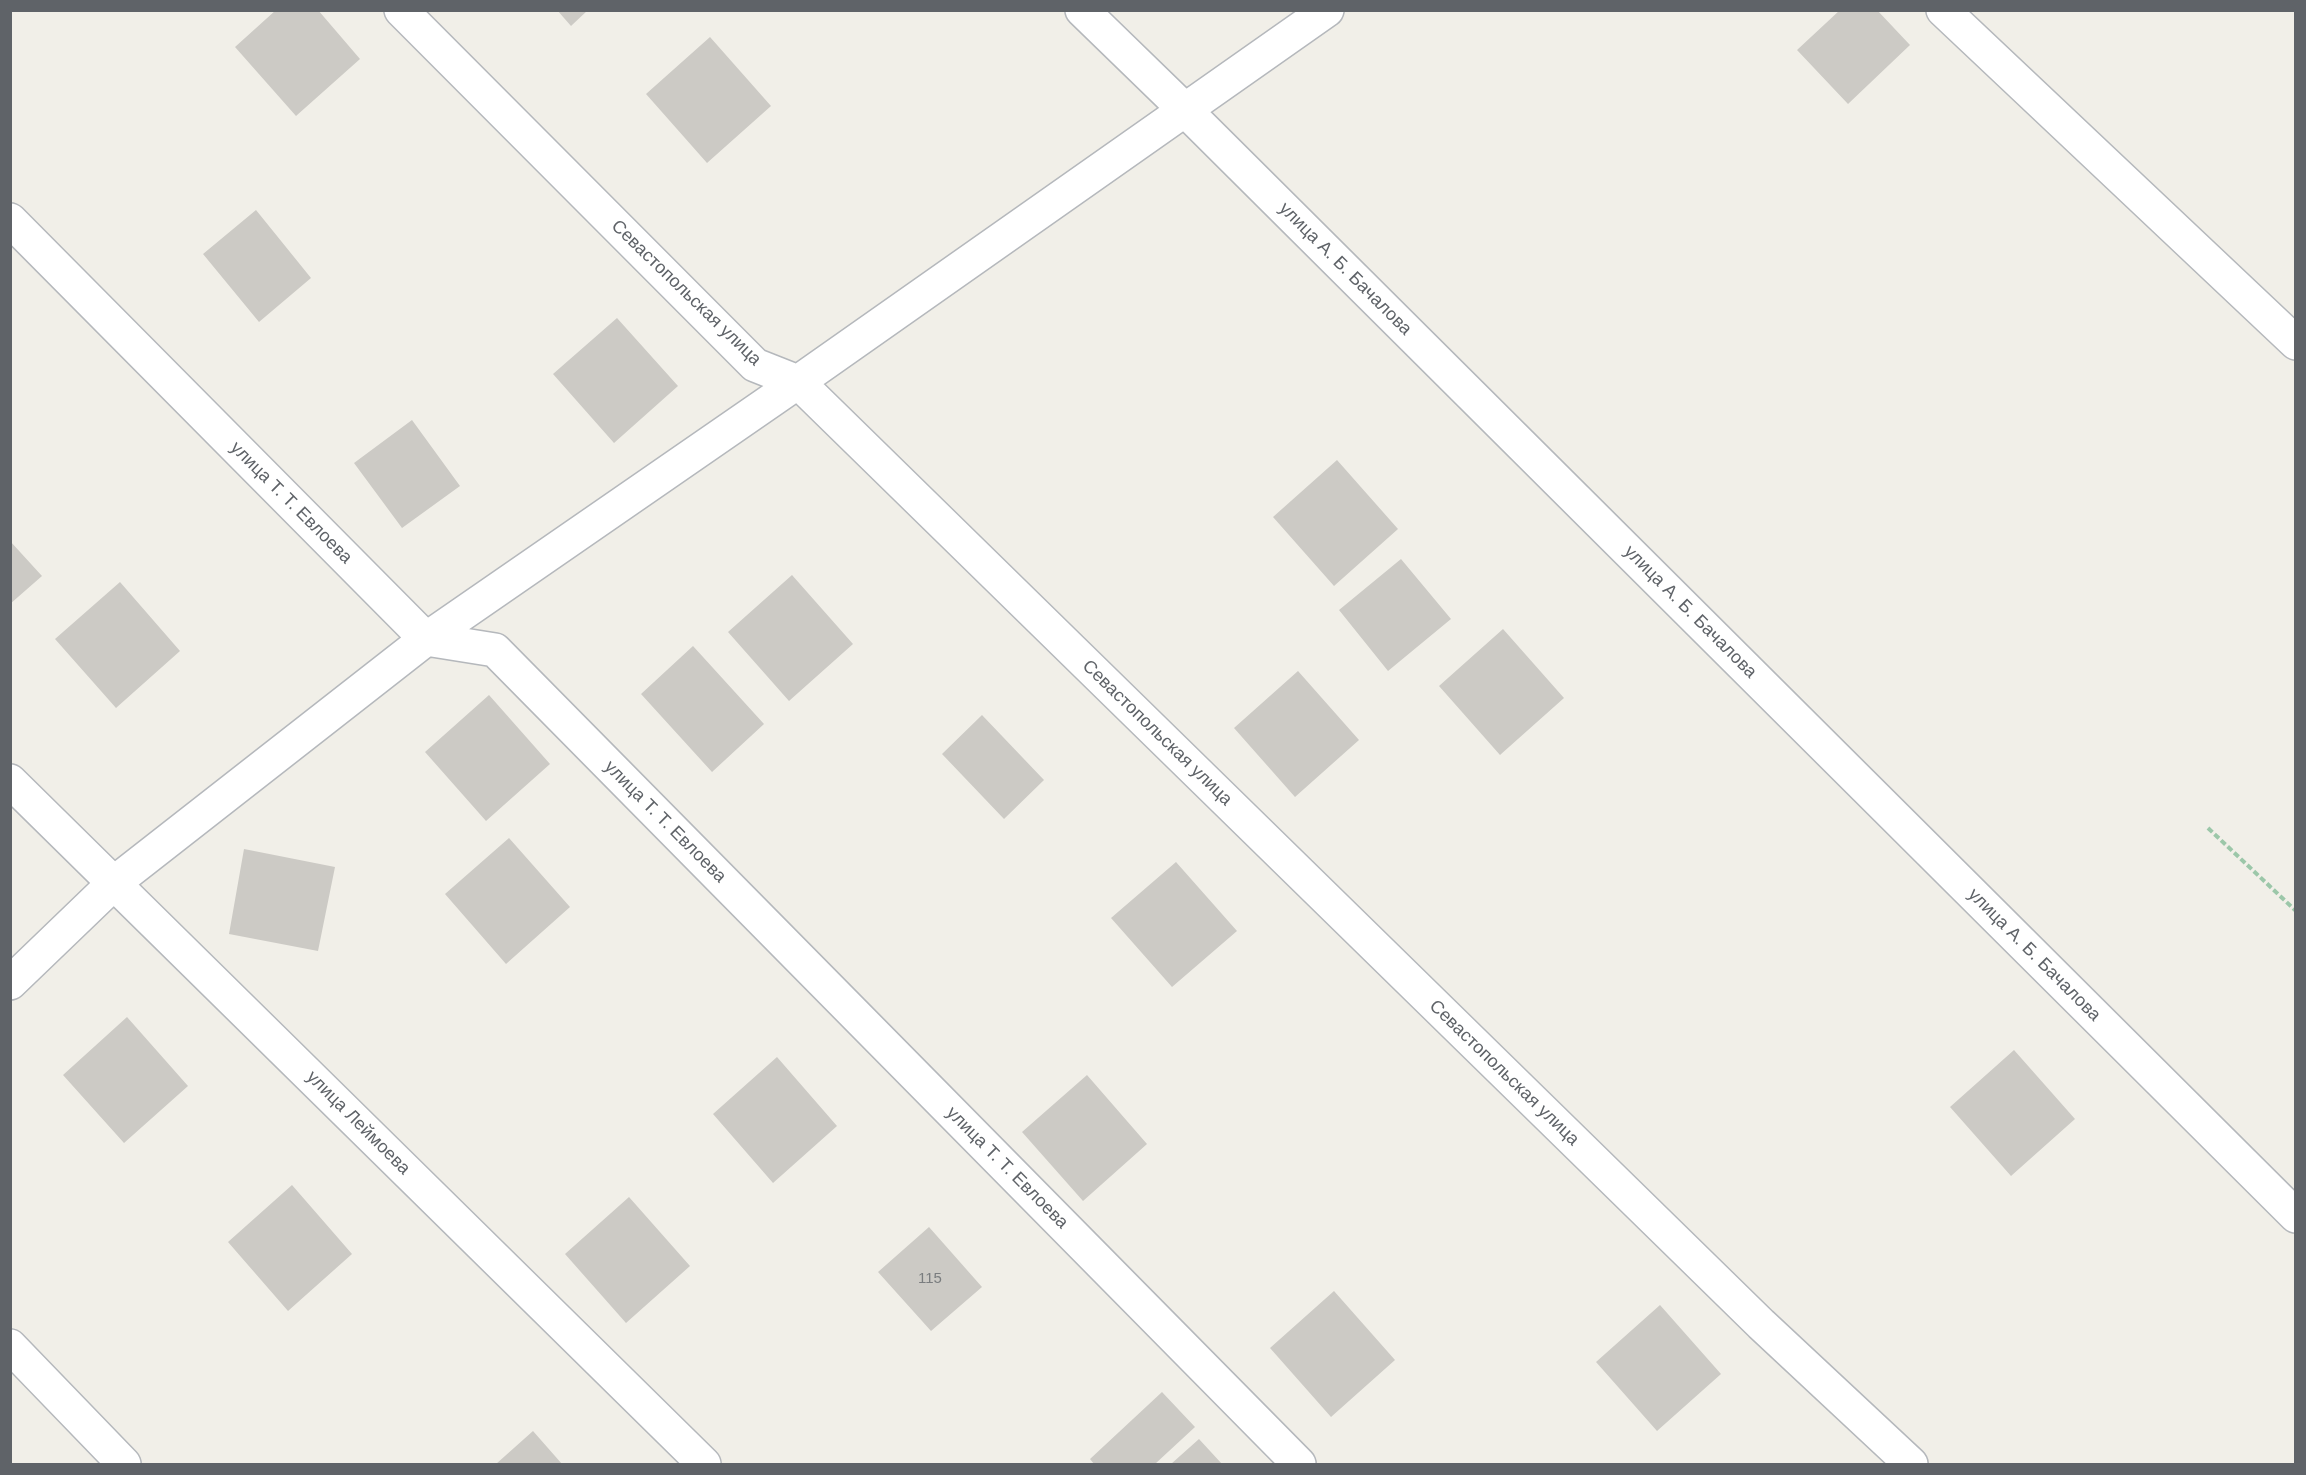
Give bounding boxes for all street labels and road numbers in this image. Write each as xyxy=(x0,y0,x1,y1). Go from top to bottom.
street label: улица А. Б. Бачалова xyxy=(1274,198,1416,340)
street label: Севастопольская улица xyxy=(606,216,766,370)
street label: улица Т. Т. Евлоева xyxy=(225,437,357,569)
street label: улица А. Б. Бачалова xyxy=(1619,541,1761,683)
street label: Севастопольская улица xyxy=(1077,656,1237,810)
street label: улица Т. Т. Евлоева xyxy=(599,756,731,888)
street label: улица А. Б. Бачалова xyxy=(1963,884,2105,1026)
street label: Севастопольская улица xyxy=(1424,996,1584,1150)
street label: улица Леймоева xyxy=(302,1067,414,1179)
street label: улица Т. Т. Евлоева xyxy=(941,1102,1073,1234)

